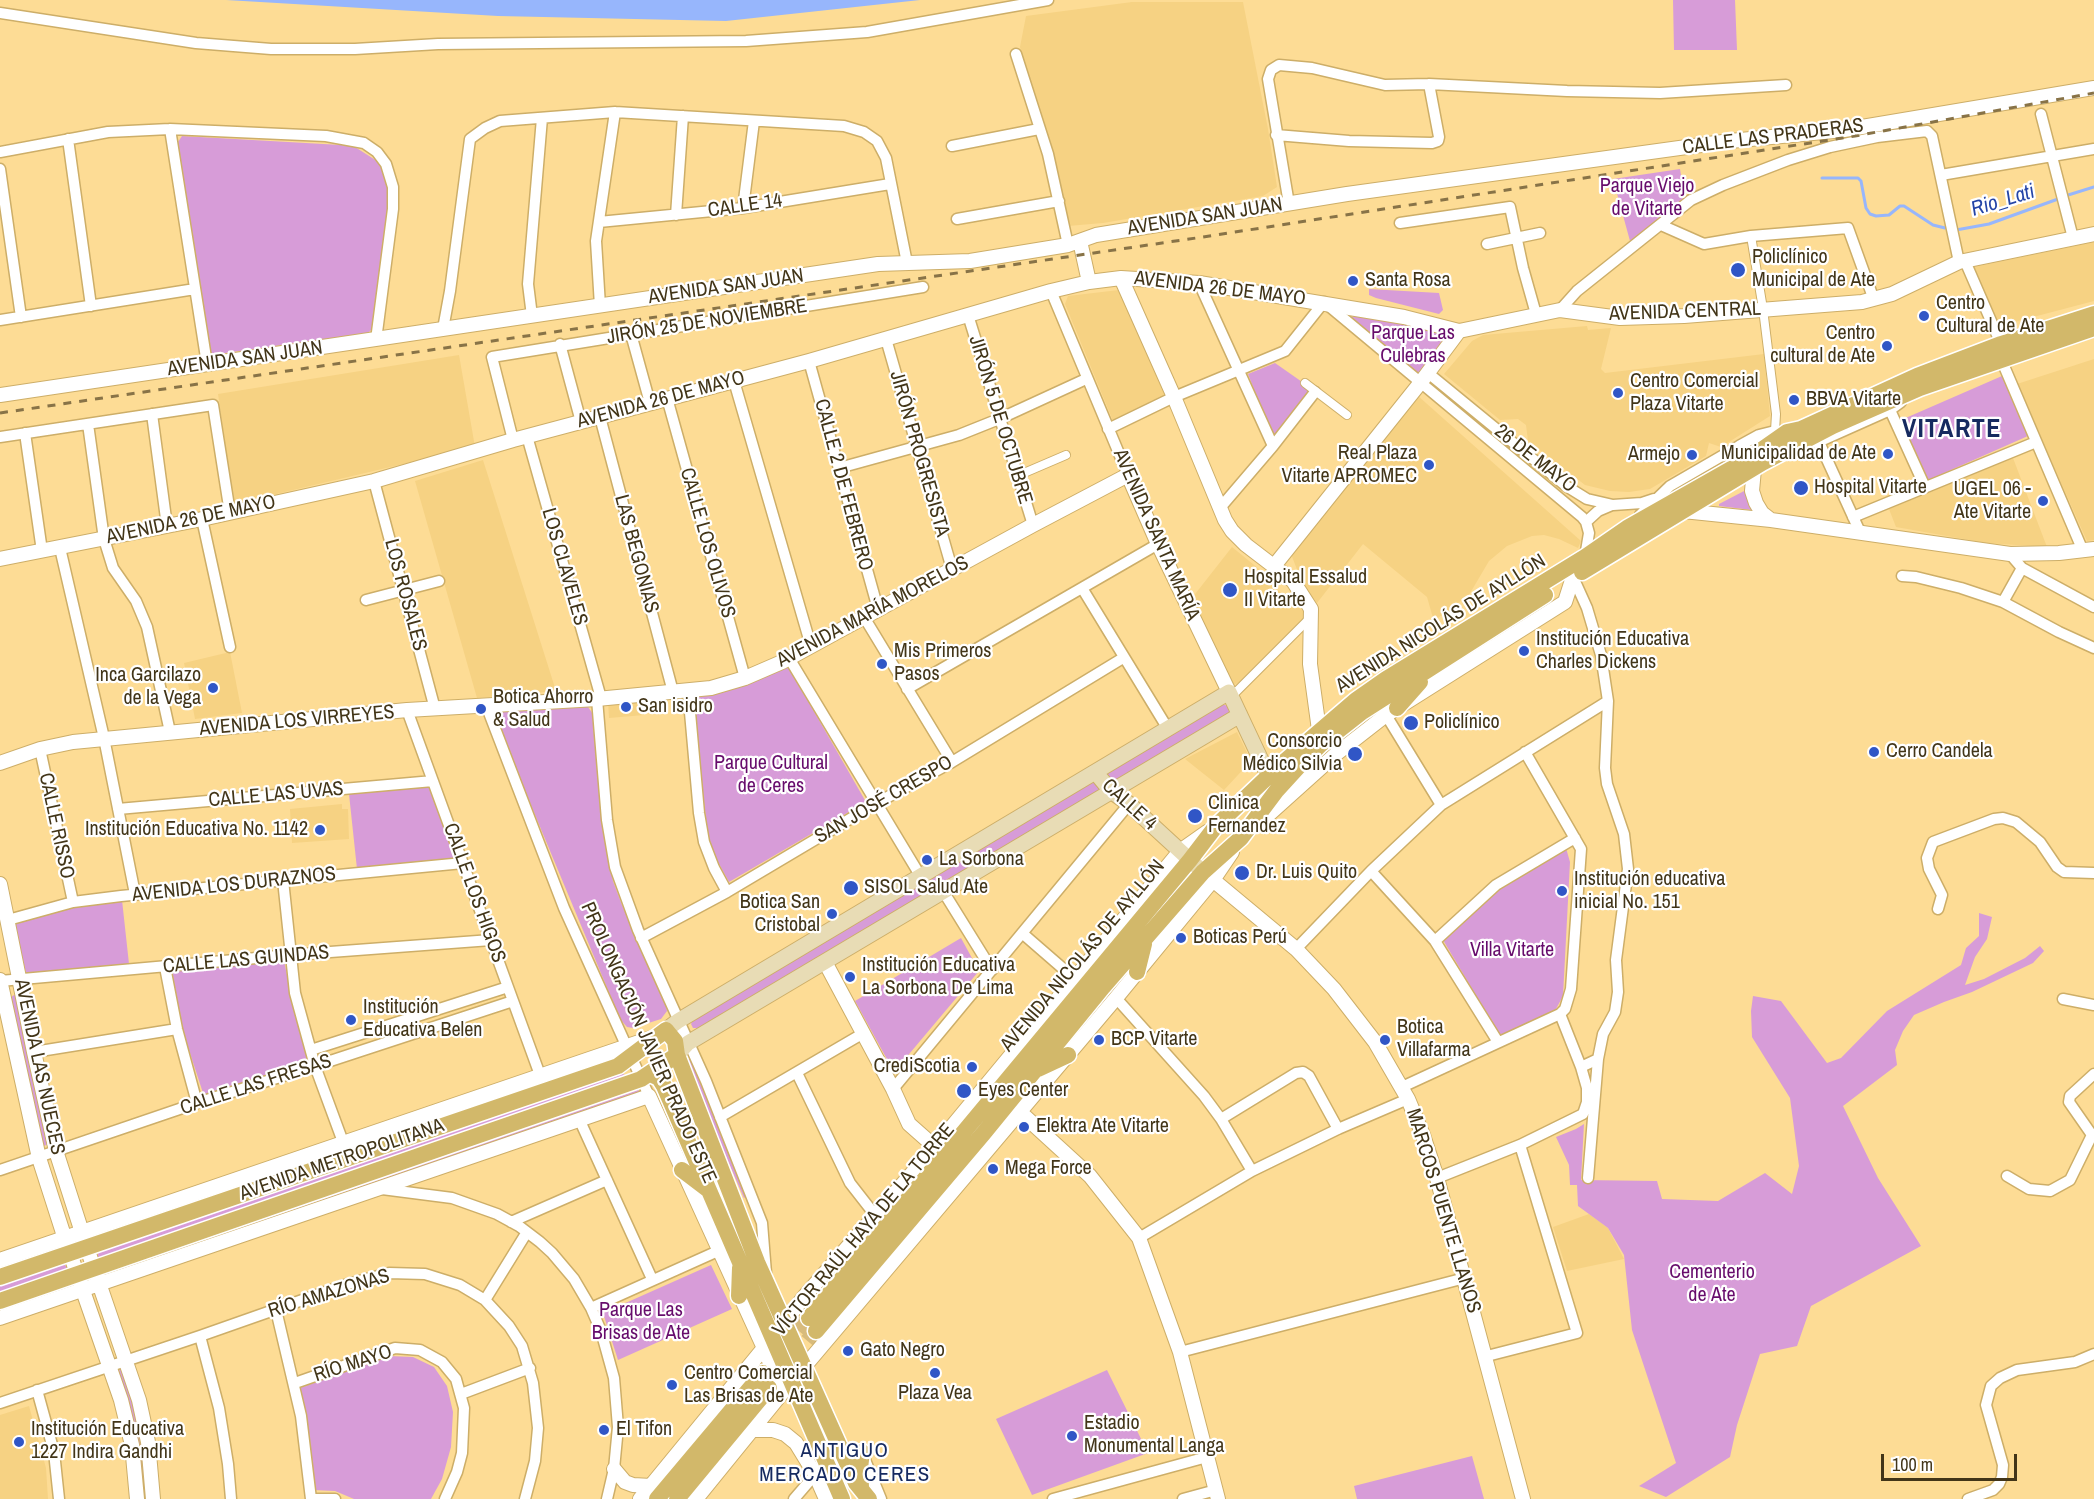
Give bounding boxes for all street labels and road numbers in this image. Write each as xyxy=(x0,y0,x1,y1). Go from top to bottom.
street label: CALLE LAS PRADERAS xyxy=(1681,114,1865,160)
street label: CALLE 14 xyxy=(706,189,784,223)
street label: AVENIDA SAN JUAN xyxy=(1126,193,1284,241)
street label: AVENIDA SAN JUAN xyxy=(647,264,805,310)
street label: AVENIDA 26 DE MAYO xyxy=(1133,267,1307,311)
street label: JIRÓN 25 DE NOVIEMBRE xyxy=(605,294,809,350)
street label: AVENIDA CENTRAL xyxy=(1609,297,1761,327)
street label: JIRÓN 5 DE OCTUBRE xyxy=(963,333,1037,507)
street label: AVENIDA SAN JUAN xyxy=(166,336,324,382)
street label: AVENIDA 26 DE MAYO xyxy=(575,366,747,434)
street label: JIRÓN PROGRESISTA xyxy=(884,368,954,540)
street label: CALLE 2 DE FEBRERO xyxy=(809,396,877,574)
street label: 26 DE MAYO xyxy=(1489,420,1581,498)
street label: AVENIDA SANTA MARÍA xyxy=(1107,445,1205,625)
street label: CALLE LOS OLIVOS xyxy=(674,465,740,621)
street label: AVENIDA 26 DE MAYO xyxy=(104,490,278,550)
street label: LAS BEGONIAS xyxy=(609,492,663,616)
street label: LOS CLAVELES xyxy=(536,506,592,628)
street label: LOS ROSALES xyxy=(379,536,431,654)
street label: AVENIDA NICOLÁS DE AYLLÓN xyxy=(1332,549,1550,699)
street label: AVENIDA MARÍA MORELOS xyxy=(773,551,973,673)
street label: AVENIDA LOS VIRREYES xyxy=(198,701,396,741)
street label: SAN JOSÉ CRESPO xyxy=(811,751,957,849)
street label: CALLE RISSO xyxy=(33,771,79,881)
street label: CALLE 4 xyxy=(1097,774,1161,836)
street label: CALLE LAS UVAS xyxy=(207,777,345,813)
street label: CALLE LOS HIGOS xyxy=(438,820,510,966)
street label: AVENIDA NICOLÁS DE AYLLÓN xyxy=(996,855,1170,1057)
street label: AVENIDA LOS DURAZNOS xyxy=(131,862,337,908)
street label: PROLONGACIÓN JAVIER PRADO ESTE xyxy=(575,899,721,1187)
street label: CALLE LAS GUINDAS xyxy=(162,941,330,979)
street label: AVENIDA LAS NUECES xyxy=(9,977,69,1157)
street label: CALLE LAS FRESAS xyxy=(177,1049,335,1121)
street label: MARCOS PUENTE LLANOS xyxy=(1400,1106,1486,1316)
street label: AVENIDA METROPOLITANA xyxy=(237,1114,447,1206)
street label: VÍCTOR RAÚL HAYA DE LA TORRE xyxy=(768,1119,960,1341)
street label: RÍO AMAZONAS xyxy=(265,1264,393,1324)
street label: RÍO MAYO xyxy=(311,1340,395,1388)

